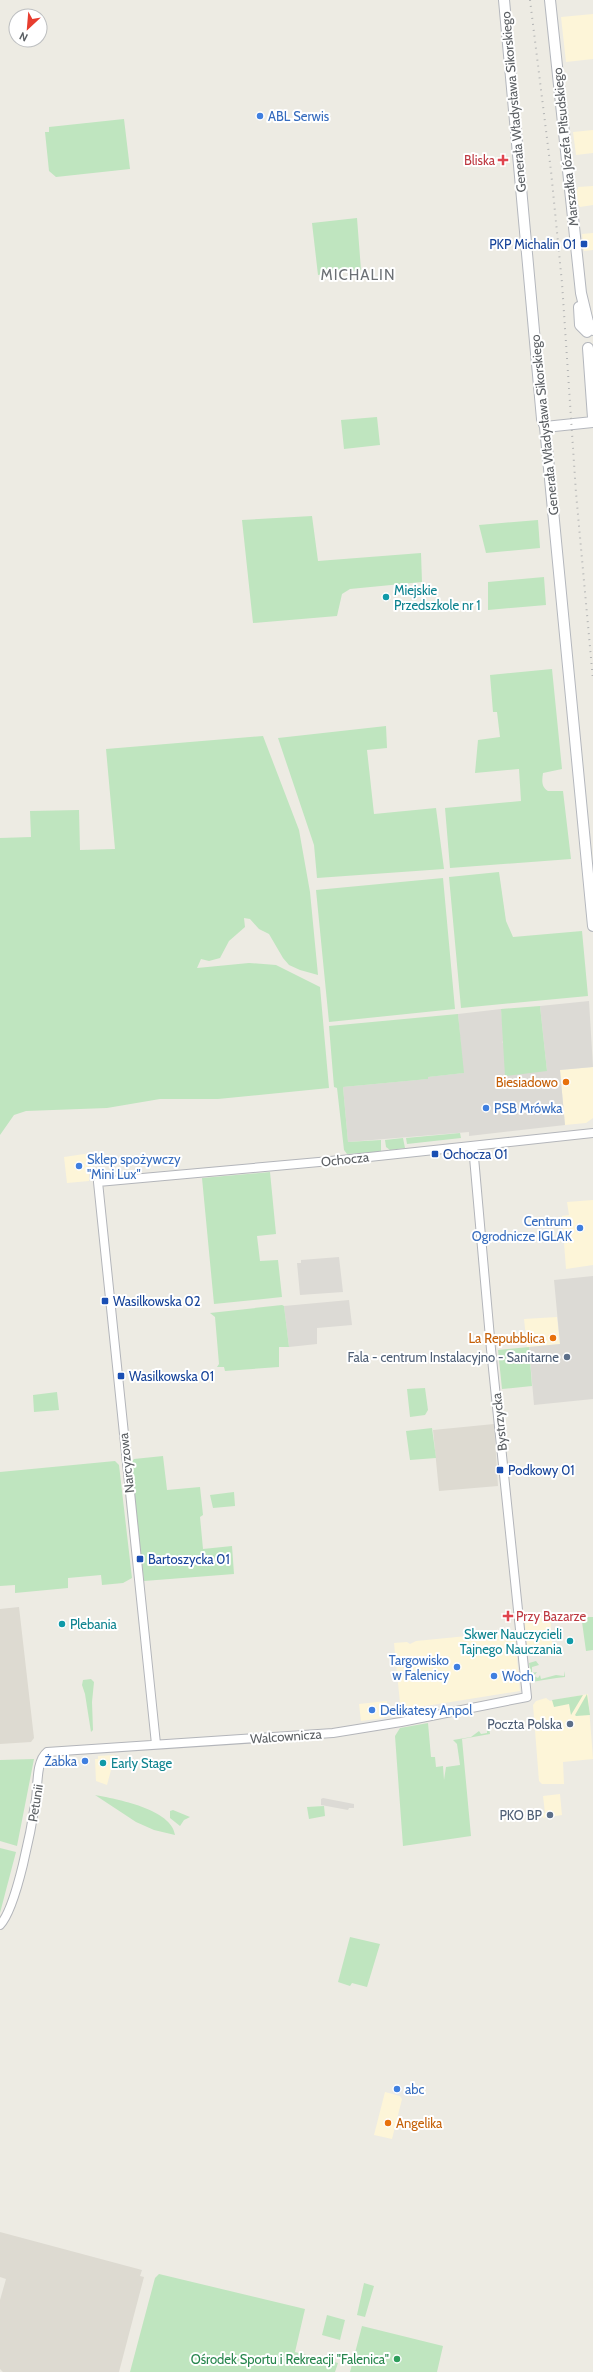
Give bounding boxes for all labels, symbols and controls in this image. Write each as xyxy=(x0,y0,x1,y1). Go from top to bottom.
north arrow xyxy=(8,8,48,48)
street label: Generała Władysława Sikorskiego xyxy=(497,11,529,193)
text: N xyxy=(17,29,30,45)
street label: Marszałka Józefa Piłsudskiego xyxy=(549,67,581,227)
place label: ABL Serwis xyxy=(268,108,330,124)
marker: ABL Serwis xyxy=(255,111,265,121)
place label: Bliska xyxy=(464,152,496,168)
marker: Bliska xyxy=(498,155,508,165)
place label: PKP Michalin 01 xyxy=(489,236,576,252)
marker: PKP Michalin 01 xyxy=(579,239,589,249)
district label: MICHALIN xyxy=(321,266,395,284)
street label: Generała Władysława Sikorskiego xyxy=(527,334,561,516)
place label: Miejskie Przedszkole nr 1 xyxy=(394,582,481,613)
marker: Miejskie Przedszkole nr 1 xyxy=(381,592,391,602)
place label: Biesiadowo xyxy=(496,1074,558,1090)
marker: Biesiadowo xyxy=(561,1077,571,1087)
place label: PSB Mrówka xyxy=(494,1100,563,1116)
marker: PSB Mrówka xyxy=(481,1103,491,1113)
place label: Ochocza 01 xyxy=(443,1146,508,1162)
street label: Ochocza xyxy=(320,1148,371,1169)
marker: Ochocza 01 xyxy=(430,1149,440,1159)
place label: Sklep spożywczy "Mini Lux" xyxy=(87,1151,181,1182)
marker: Sklep spożywczy "Mini Lux" xyxy=(74,1161,84,1171)
place label: Centrum Ogrodnicze IGLAK xyxy=(472,1213,573,1244)
marker: Centrum Ogrodnicze IGLAK xyxy=(575,1223,585,1233)
place label: Wasilkowska 02 xyxy=(113,1293,201,1309)
marker: Wasilkowska 02 xyxy=(100,1296,110,1306)
place label: La Repubblica xyxy=(469,1330,546,1346)
marker: La Repubblica xyxy=(548,1333,558,1343)
place label: Fala - centrum Instalacyjno - Sanitarne xyxy=(347,1349,559,1366)
marker: Fala - centrum Instalacyjno - Sanitarne xyxy=(562,1352,572,1362)
place label: Wasilkowska 01 xyxy=(129,1368,214,1384)
marker: Wasilkowska 01 xyxy=(116,1371,126,1381)
street label: Bystrzycka xyxy=(488,1391,510,1452)
street label: Narcyzowa xyxy=(115,1431,137,1494)
place label: Podkowy 01 xyxy=(508,1462,574,1478)
marker: Podkowy 01 xyxy=(495,1465,505,1475)
place label: Bartoszycka 01 xyxy=(148,1551,230,1567)
marker: Bartoszycka 01 xyxy=(135,1554,145,1564)
place label: Przy Bazarze xyxy=(516,1608,587,1624)
marker: Przy Bazarze xyxy=(503,1611,513,1621)
place label: Plebania xyxy=(70,1616,118,1632)
marker: Plebania xyxy=(57,1619,67,1629)
place label: Skwer Nauczycieli Tajnego Nauczania xyxy=(460,1626,563,1658)
marker: Skwer Nauczycieli Tajnego Nauczania xyxy=(565,1636,575,1646)
place label: Targowisko w Falenicy xyxy=(389,1652,449,1683)
marker: Targowisko w Falenicy xyxy=(452,1662,462,1672)
place label: Woch xyxy=(502,1668,534,1684)
marker: Woch xyxy=(489,1671,499,1681)
place label: Delikatesy Anpol xyxy=(380,1702,472,1718)
marker: Delikatesy Anpol xyxy=(367,1705,377,1715)
place label: Poczta Polska xyxy=(487,1716,563,1732)
marker: Poczta Polska xyxy=(565,1719,575,1729)
street label: Walcownicza xyxy=(250,1725,323,1746)
place label: Żabka xyxy=(44,1753,78,1769)
place label: Early Stage xyxy=(111,1755,173,1771)
marker: Żabka xyxy=(80,1756,90,1766)
marker: Early Stage xyxy=(98,1758,108,1768)
street label: Petunii xyxy=(24,1783,46,1823)
place label: PKO BP xyxy=(499,1807,543,1823)
marker: PKO BP xyxy=(545,1810,555,1820)
place label: abc xyxy=(405,2081,424,2097)
marker: abc xyxy=(392,2084,402,2094)
place label: Angelika xyxy=(396,2115,443,2131)
marker: Angelika xyxy=(383,2118,393,2128)
place label: Ośrodek Sportu i Rekreacji "Falenica" xyxy=(191,2351,389,2368)
marker: Ośrodek Sportu i Rekreacji "Falenica" xyxy=(392,2354,402,2364)

